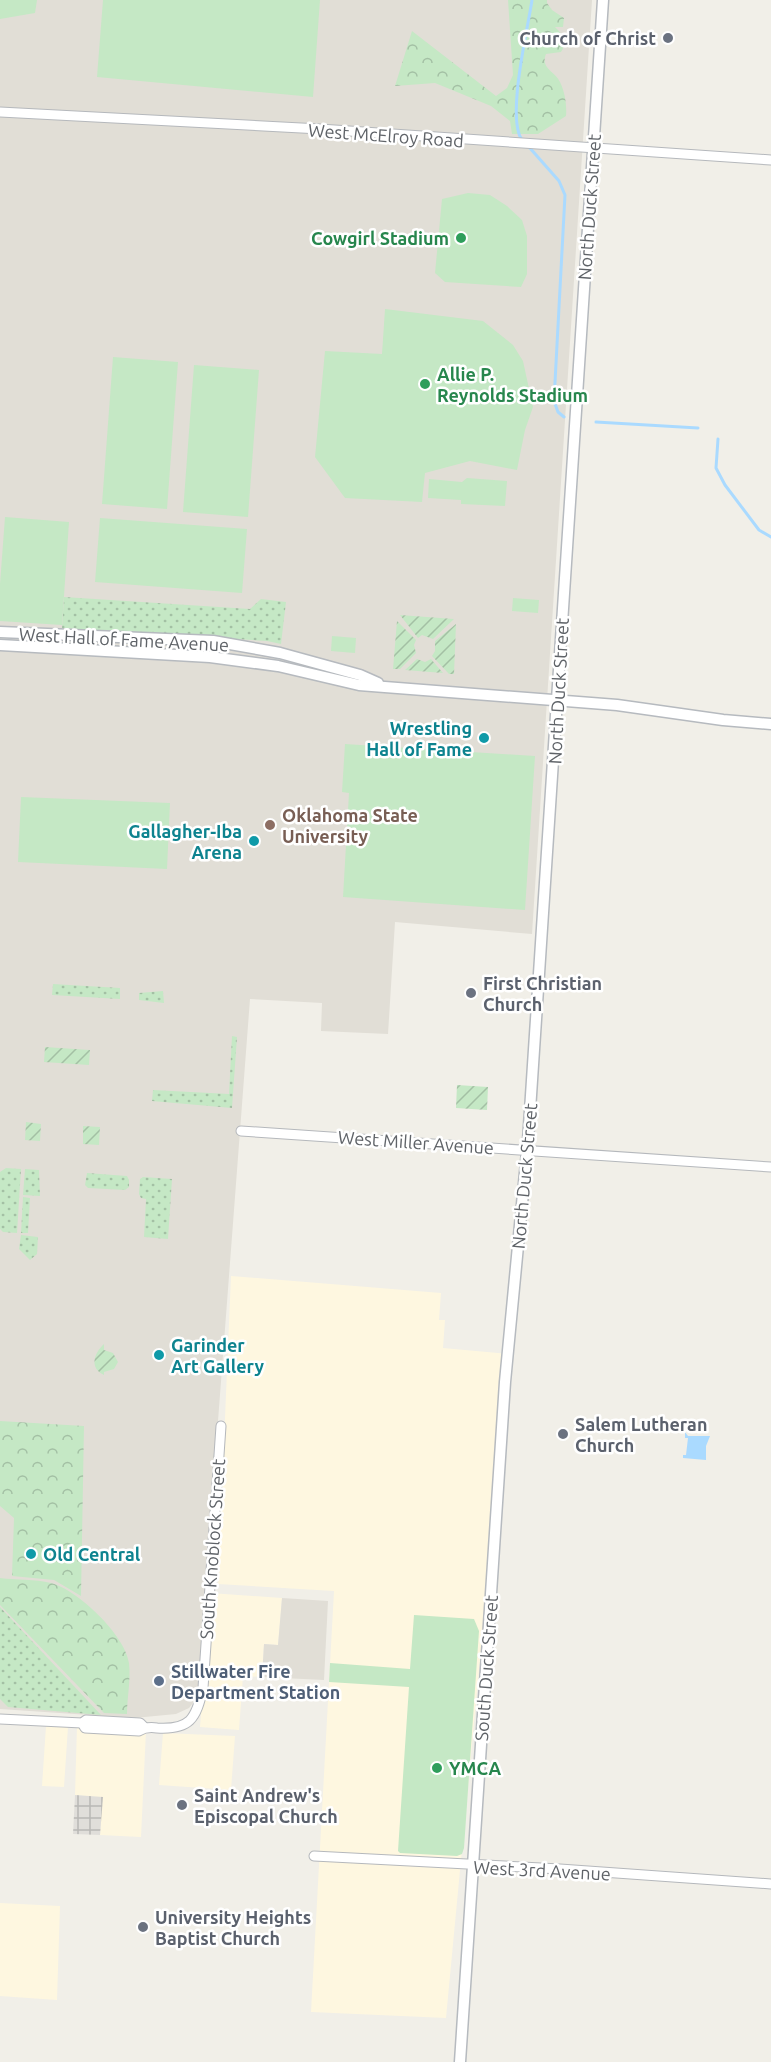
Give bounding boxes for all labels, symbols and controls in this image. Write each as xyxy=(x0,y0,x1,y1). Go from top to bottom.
place label: Church of Christ xyxy=(519,28,656,48)
marker: Church of Christ xyxy=(661,31,675,45)
street label: West McElroy Road xyxy=(308,120,464,150)
street label: North Duck Street xyxy=(574,133,604,281)
place label: Cowgirl Stadium xyxy=(311,228,449,248)
marker: Cowgirl Stadium xyxy=(454,231,468,245)
place label: Allie P. Reynolds Stadium xyxy=(437,364,588,405)
marker: Allie P. Reynolds Stadium xyxy=(418,377,432,391)
street label: North Duck Street xyxy=(544,617,572,765)
street label: West Hall of Fame Avenue xyxy=(18,624,230,654)
place label: Wrestling Hall of Fame xyxy=(366,718,472,759)
marker: Wrestling Hall of Fame xyxy=(477,731,491,745)
place label: Oklahoma State University xyxy=(282,805,418,846)
marker: Oklahoma State University xyxy=(263,818,277,832)
place label: Gallagher-Iba Arena xyxy=(128,821,242,862)
marker: Gallagher-Iba Arena xyxy=(247,834,261,848)
place label: First Christian Church xyxy=(483,973,602,1014)
marker: First Christian Church xyxy=(464,986,478,1000)
street label: North Duck Street xyxy=(508,1102,540,1250)
street label: West Miller Avenue xyxy=(337,1127,495,1157)
place label: Garinder Art Gallery xyxy=(171,1335,264,1376)
marker: Garinder Art Gallery xyxy=(152,1348,166,1362)
place label: Salem Lutheran Church xyxy=(575,1414,707,1455)
marker: Salem Lutheran Church xyxy=(556,1427,570,1441)
street label: South Knoblock Street xyxy=(196,1458,228,1640)
place label: Old Central xyxy=(43,1544,141,1564)
marker: Old Central xyxy=(24,1547,38,1561)
street label: South Duck Street xyxy=(471,1594,501,1742)
place label: Stillwater Fire Department Station xyxy=(171,1661,340,1702)
marker: Stillwater Fire Department Station xyxy=(152,1674,166,1688)
place label: YMCA xyxy=(449,1758,502,1778)
marker: YMCA xyxy=(430,1761,444,1775)
place label: Saint Andrew's Episcopal Church xyxy=(194,1785,338,1826)
marker: Saint Andrew's Episcopal Church xyxy=(175,1798,189,1812)
street label: West 3rd Avenue xyxy=(473,1856,611,1884)
place label: University Heights Baptist Church xyxy=(155,1907,311,1948)
marker: University Heights Baptist Church xyxy=(136,1920,150,1934)

